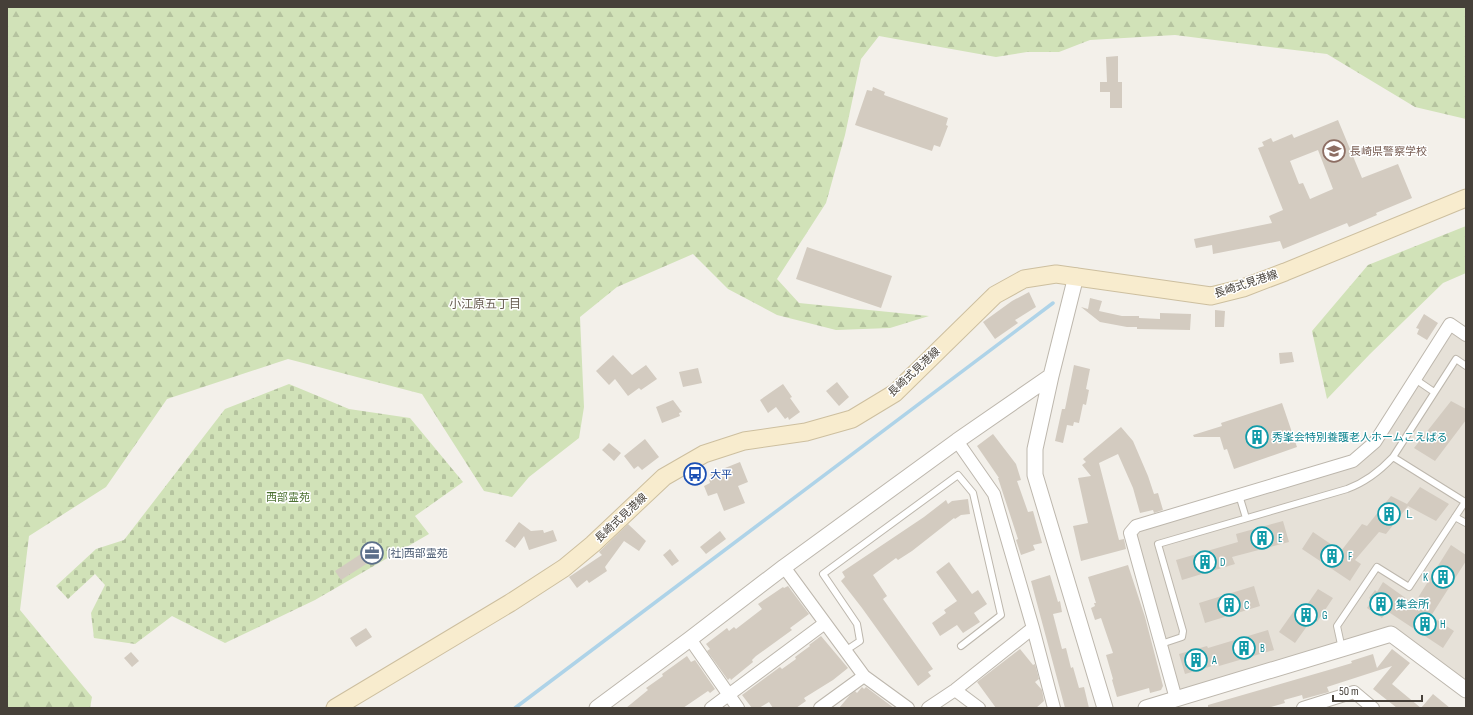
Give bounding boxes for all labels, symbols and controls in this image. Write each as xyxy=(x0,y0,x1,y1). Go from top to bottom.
school or university icon: 長崎県警察学校 xyxy=(1321,138,1347,164)
place label: 長崎県警察学校 xyxy=(1350,145,1427,158)
street label: 長崎式見港線 xyxy=(1213,268,1279,300)
district label: 小江原五丁目 xyxy=(449,297,521,312)
street label: 長崎式見港線 xyxy=(885,345,943,399)
building icon: 秀峯会特別養護老人ホームこえばる xyxy=(1244,424,1270,450)
place label: 秀峯会特別養護老人ホームこえばる xyxy=(1272,431,1448,444)
bus stop icon: 大平 xyxy=(682,461,708,487)
place label: 大平 xyxy=(710,468,732,481)
park label: 西部霊苑 xyxy=(266,491,310,504)
street label: 長崎式見港線 xyxy=(592,491,650,545)
building icon: Ｌ xyxy=(1376,501,1402,527)
place label: Ｌ xyxy=(1404,508,1415,521)
building icon: E xyxy=(1249,525,1275,551)
place label: E xyxy=(1278,532,1283,545)
office icon: (社)西部霊苑 xyxy=(359,540,385,566)
building icon: F xyxy=(1319,543,1345,569)
place label: (社)西部霊苑 xyxy=(388,547,448,560)
building icon: D xyxy=(1192,549,1218,575)
place label: F xyxy=(1348,550,1352,563)
place label: D xyxy=(1220,556,1225,569)
building icon: K xyxy=(1430,564,1456,590)
place label: K xyxy=(1423,571,1428,584)
building icon: 集会所 xyxy=(1368,591,1394,617)
building icon: C xyxy=(1216,592,1242,618)
place label: 集会所 xyxy=(1396,598,1430,611)
place label: C xyxy=(1244,599,1249,612)
building icon: G xyxy=(1293,602,1319,628)
place label: G xyxy=(1322,609,1328,622)
building icon: H xyxy=(1412,611,1438,637)
place label: H xyxy=(1440,618,1446,631)
building icon: B xyxy=(1231,635,1257,661)
place label: B xyxy=(1260,642,1265,655)
building icon: A xyxy=(1183,647,1209,673)
place label: A xyxy=(1211,654,1217,667)
scale bar xyxy=(1333,677,1422,703)
text: 50 m xyxy=(1339,684,1359,699)

